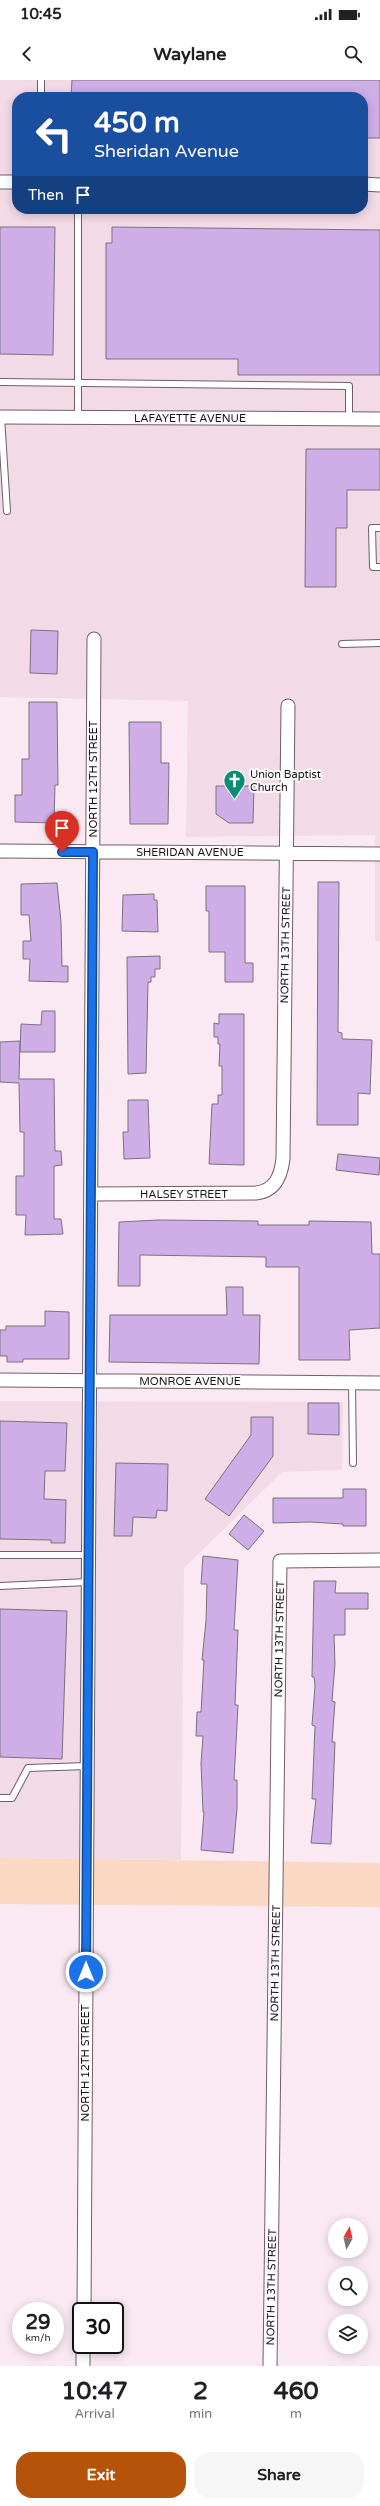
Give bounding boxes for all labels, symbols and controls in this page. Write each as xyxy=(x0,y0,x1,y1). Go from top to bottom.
text: 10:45 xyxy=(20,5,62,23)
icon: back xyxy=(16,43,38,65)
text: Waylane xyxy=(154,43,226,65)
icon: search xyxy=(342,43,364,65)
text: 450 m xyxy=(94,106,180,140)
icon: left xyxy=(28,108,80,160)
text: Sheridan Avenue xyxy=(94,140,239,162)
icon: arrive xyxy=(72,184,94,206)
text: Then xyxy=(28,186,64,204)
street label: LAFAYETTE AVENUE xyxy=(134,412,246,425)
street label: NORTH 12TH STREET xyxy=(87,720,100,837)
church icon: Union Baptist Church xyxy=(222,767,248,800)
place label: Union Baptist Church xyxy=(250,768,321,794)
pin xyxy=(45,811,79,852)
icon: arrive xyxy=(51,817,73,839)
street label: SHERIDAN AVENUE xyxy=(136,846,244,859)
street label: NORTH 13TH STREET xyxy=(278,886,293,1004)
street label: HALSEY STREET xyxy=(140,1188,228,1201)
street label: MONROE AVENUE xyxy=(139,1375,241,1388)
street label: NORTH 13TH STREET xyxy=(272,1580,287,1698)
street label: NORTH 13TH STREET xyxy=(268,1904,283,2022)
position arrow xyxy=(65,1951,107,1993)
street label: NORTH 12TH STREET xyxy=(79,2004,92,2121)
north arrow xyxy=(328,2218,368,2258)
map controls xyxy=(328,2218,368,2354)
street label: NORTH 13TH STREET xyxy=(264,2228,279,2346)
button: search xyxy=(328,2266,368,2306)
speed limit sign: 30 xyxy=(72,2302,124,2354)
text: 29 xyxy=(25,2311,51,2335)
button: layers xyxy=(328,2314,368,2354)
text: km/h xyxy=(25,2332,51,2344)
text: 10:47 xyxy=(61,2377,128,2406)
text: 2 xyxy=(193,2377,208,2406)
text: 460 xyxy=(273,2377,319,2406)
text: Arrival xyxy=(74,2406,115,2422)
text: min xyxy=(189,2406,212,2422)
text: m xyxy=(290,2406,302,2422)
button: Exit xyxy=(16,2452,186,2498)
button: Share xyxy=(194,2452,364,2498)

